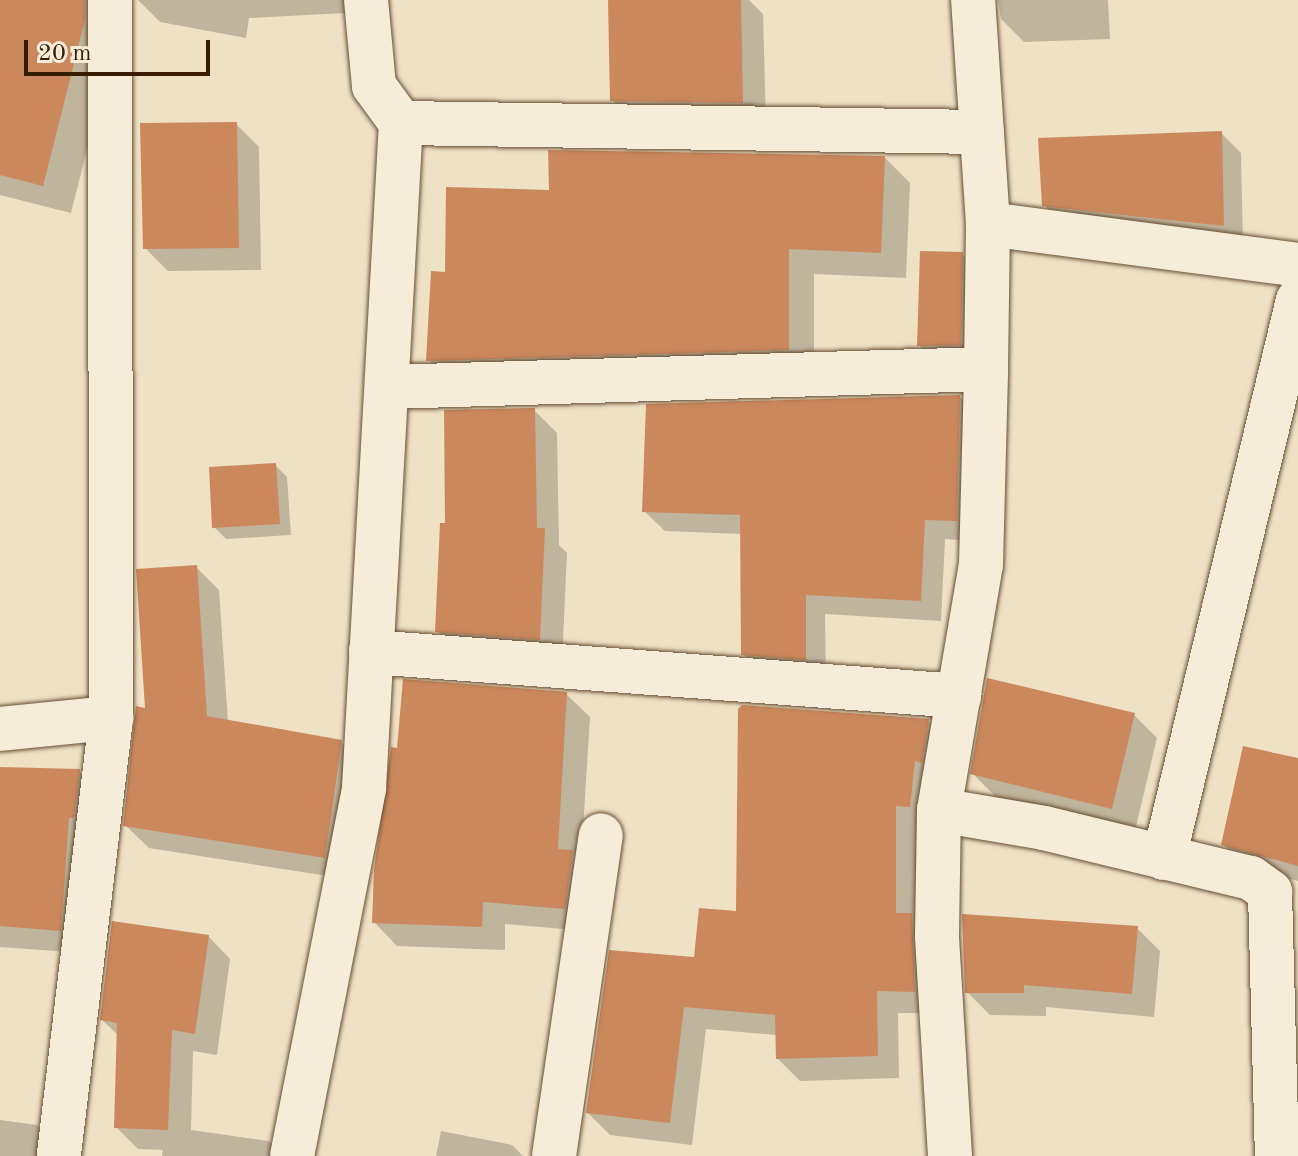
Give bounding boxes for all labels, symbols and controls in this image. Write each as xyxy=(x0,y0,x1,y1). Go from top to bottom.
scale bar xyxy=(28,24,214,74)
text: 20 m xyxy=(38,42,92,66)

